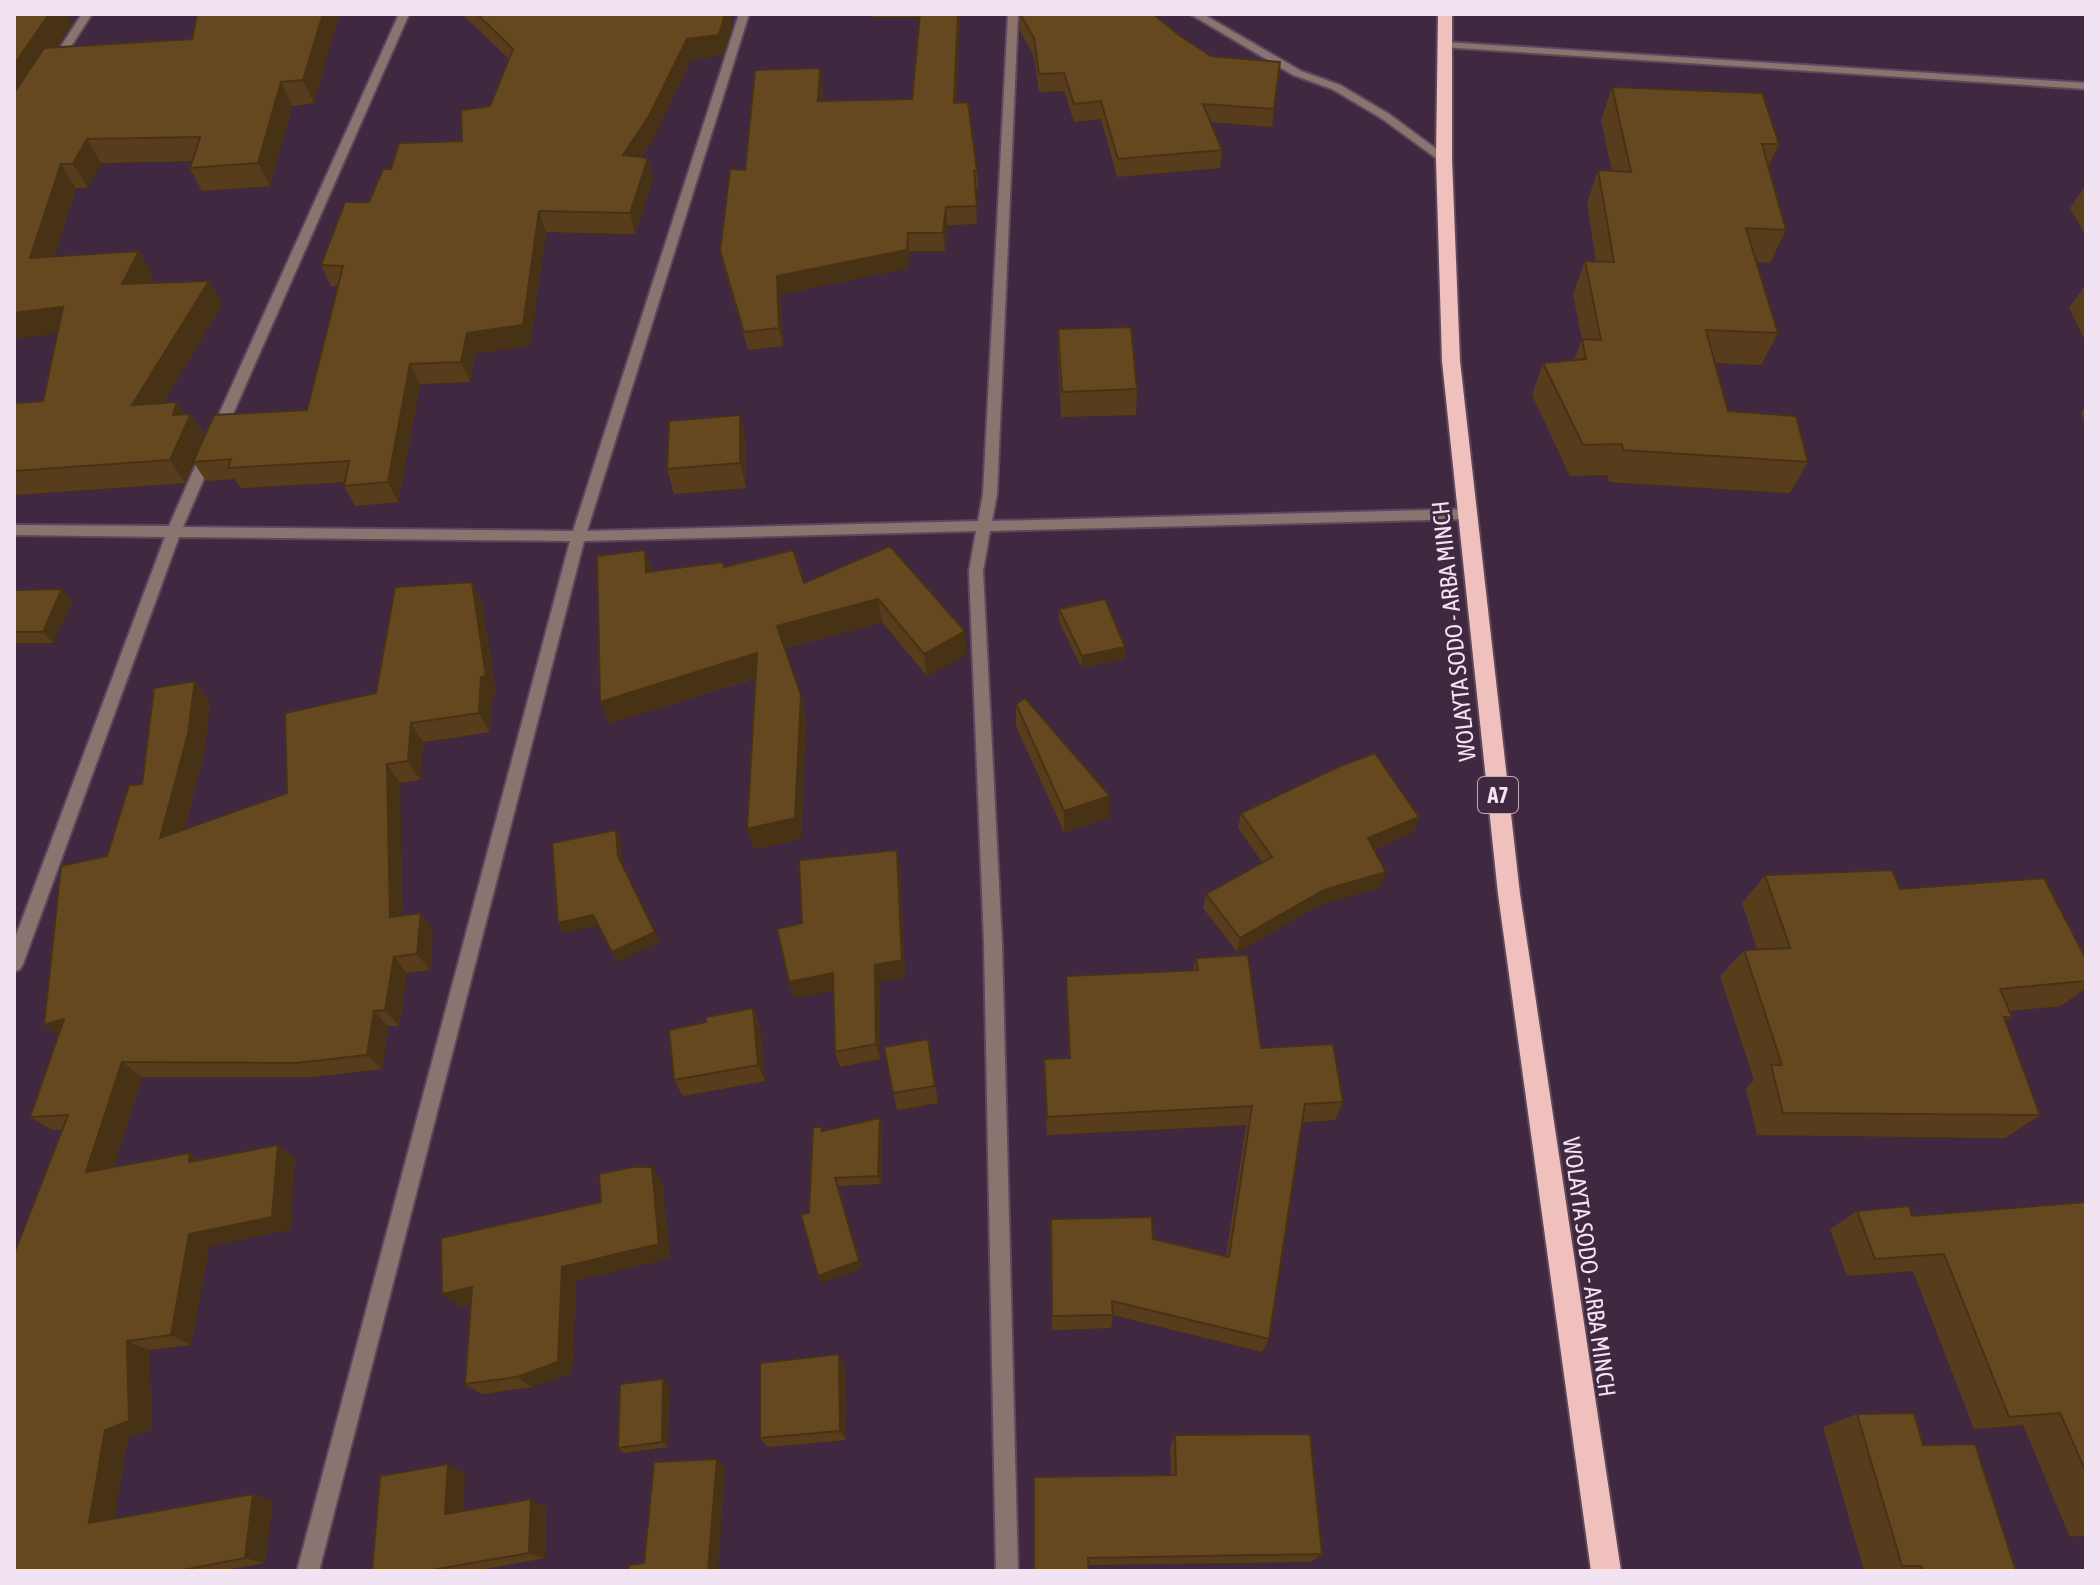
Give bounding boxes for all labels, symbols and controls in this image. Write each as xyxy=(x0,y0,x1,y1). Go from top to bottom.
street label: WOLAYTA SODO - ARBA MINCH xyxy=(1426,499,1481,763)
road number: A7 xyxy=(1478,777,1518,813)
street label: WOLAYTA SODO - ARBA MINCH xyxy=(1558,1135,1621,1398)

